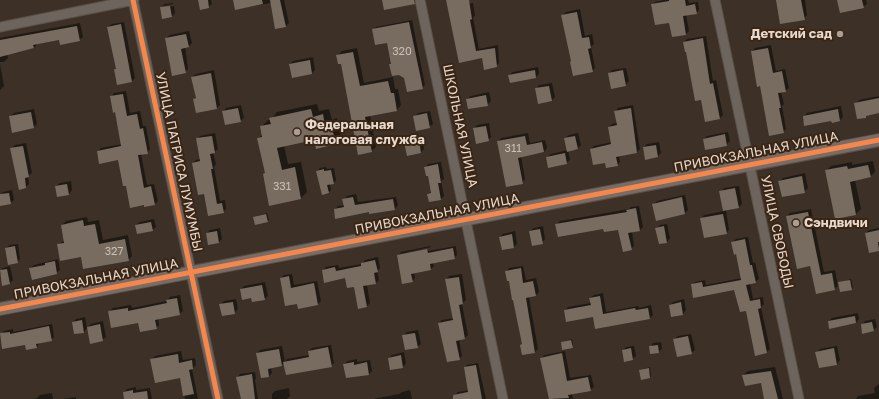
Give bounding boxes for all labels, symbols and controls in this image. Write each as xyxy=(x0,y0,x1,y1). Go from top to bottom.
place label: Детский сад xyxy=(751,26,832,42)
marker: Детский сад xyxy=(835,29,845,39)
house number: 320 xyxy=(392,45,412,59)
street label: ШКОЛЬНАЯ УЛИЦА xyxy=(439,63,481,189)
street label: УЛИЦА ПАТРИСА ЛУМУМБЫ xyxy=(152,71,206,253)
place label: Федеральная налоговая служба xyxy=(305,117,425,148)
marker: Федеральная налоговая служба xyxy=(292,127,302,137)
street label: ПРИВОКЗАЛЬНАЯ УЛИЦА xyxy=(673,128,839,176)
house number: 311 xyxy=(504,142,522,156)
street label: УЛИЦА СВОБОДЫ xyxy=(757,174,797,290)
house number: 331 xyxy=(273,180,291,194)
street label: ПРИВОКЗАЛЬНАЯ УЛИЦА xyxy=(354,190,520,238)
place label: Сэндвичи xyxy=(804,215,868,231)
marker: Сэндвичи xyxy=(791,218,801,228)
house number: 327 xyxy=(105,245,123,259)
street label: ПРИВОКЗАЛЬНАЯ УЛИЦА xyxy=(13,255,179,303)

